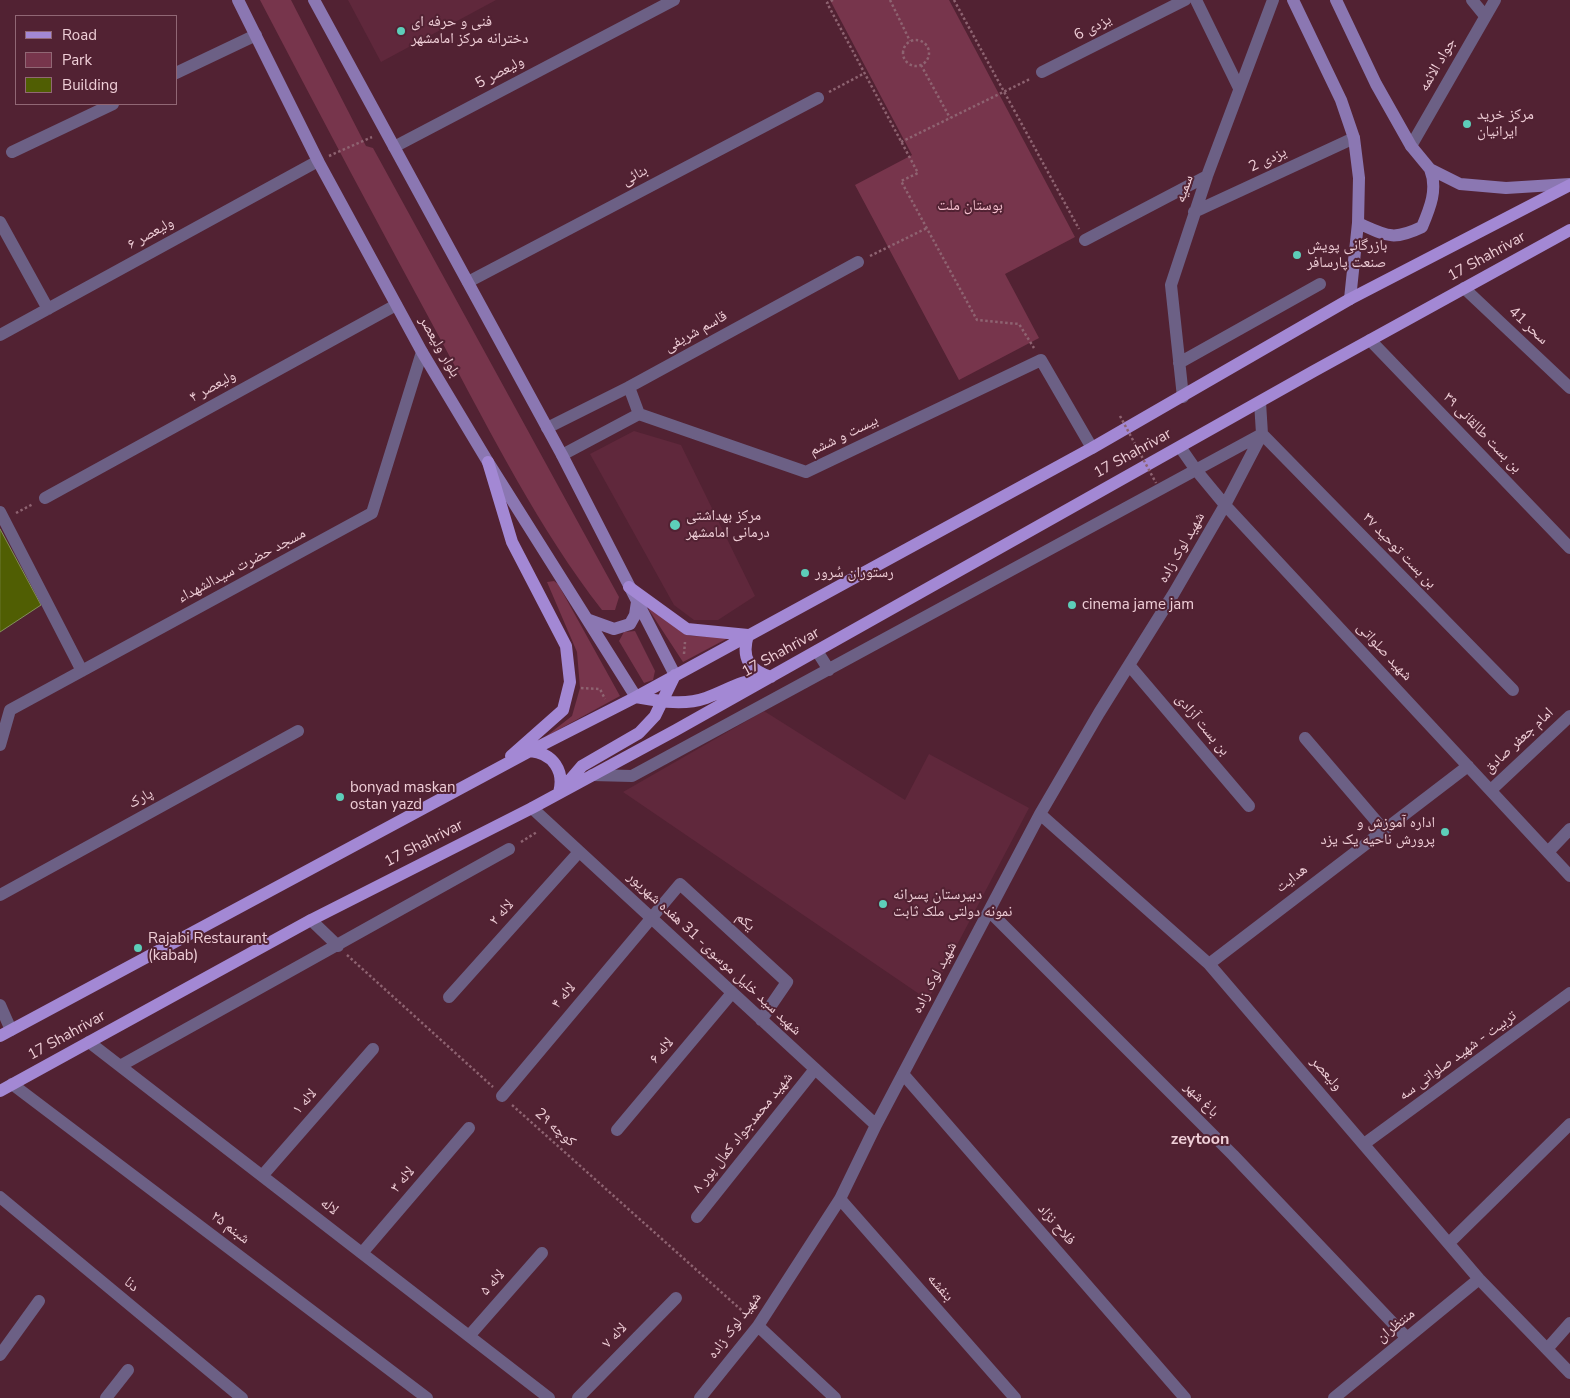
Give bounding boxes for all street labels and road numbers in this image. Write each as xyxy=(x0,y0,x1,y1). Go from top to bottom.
street label: یزدی 6 xyxy=(1071,11,1115,45)
street label: جواد الائمه xyxy=(1416,35,1460,95)
street label: ولیعصر 5 xyxy=(473,53,527,93)
street label: یزدی 2 xyxy=(1246,143,1290,177)
street label: بنائی xyxy=(619,162,651,190)
street label: سمیه xyxy=(1172,173,1198,205)
street label: ولیعصر ۶ xyxy=(125,214,177,254)
street label: 17 Shahrivar xyxy=(1445,228,1529,286)
street label: سحر 41 xyxy=(1504,303,1552,349)
street label: قاسم شریفی xyxy=(661,307,731,357)
street label: بلوار ولیعصر xyxy=(414,313,464,381)
street label: ولیعصر ۴ xyxy=(187,367,239,407)
street label: بن‌ بست طالقانی ۳۹ xyxy=(1439,389,1525,477)
street label: بیست و ششم xyxy=(807,412,881,460)
street label: 17 Shahrivar xyxy=(1091,425,1175,483)
street label: شهید لوک زاده xyxy=(1155,509,1209,587)
street label: بن بست توحید ۳۷ xyxy=(1358,509,1440,593)
street label: مسجد حضرت سیدالشهداء xyxy=(175,525,309,607)
street label: شهید صلواتی xyxy=(1352,619,1416,685)
street label: 17 Shahrivar xyxy=(739,624,823,682)
street label: بن بست آزادی xyxy=(1171,690,1233,760)
street label: امام جعفر صادق xyxy=(1481,704,1557,778)
street label: پارک xyxy=(125,785,157,813)
street label: 17 Shahrivar xyxy=(382,817,466,871)
street label: هدایت xyxy=(1272,861,1312,897)
street label: شهید سید خلیل موسوی- 31 هفده شهریور xyxy=(623,868,805,1040)
street label: لاله ۲ xyxy=(486,896,518,930)
street label: یکم xyxy=(732,909,758,935)
street label: شهید لوک زاده xyxy=(909,939,961,1017)
street label: لاله ۴ xyxy=(548,979,580,1013)
street label: 17 Shahrivar xyxy=(25,1007,109,1065)
street label: تربیت - شهید صلواتی سه xyxy=(1396,1007,1520,1105)
street label: لاله ۶ xyxy=(646,1034,678,1068)
street label: ولیعصر xyxy=(1306,1053,1346,1095)
street label: شهید محمدجواد کمال پور ۸ xyxy=(689,1069,797,1197)
street label: باغ شهر xyxy=(1180,1079,1222,1121)
street label: لاله ۱ xyxy=(289,1085,321,1119)
street label: کوچه 2۹ xyxy=(531,1105,579,1151)
street label: لاله ۳ xyxy=(387,1163,419,1197)
street label: لاله xyxy=(316,1194,342,1220)
street label: فلاح نژاد xyxy=(1033,1201,1079,1249)
street label: شبنم ۲۵ xyxy=(207,1208,253,1248)
street label: لاله ۵ xyxy=(477,1266,509,1300)
street label: بنفشه xyxy=(923,1270,957,1306)
street label: دنا xyxy=(120,1274,142,1296)
street label: شهید لوک زاده xyxy=(704,1289,766,1363)
street label: منتظران xyxy=(1373,1305,1419,1347)
street label: لاله ۷ xyxy=(599,1320,631,1352)

